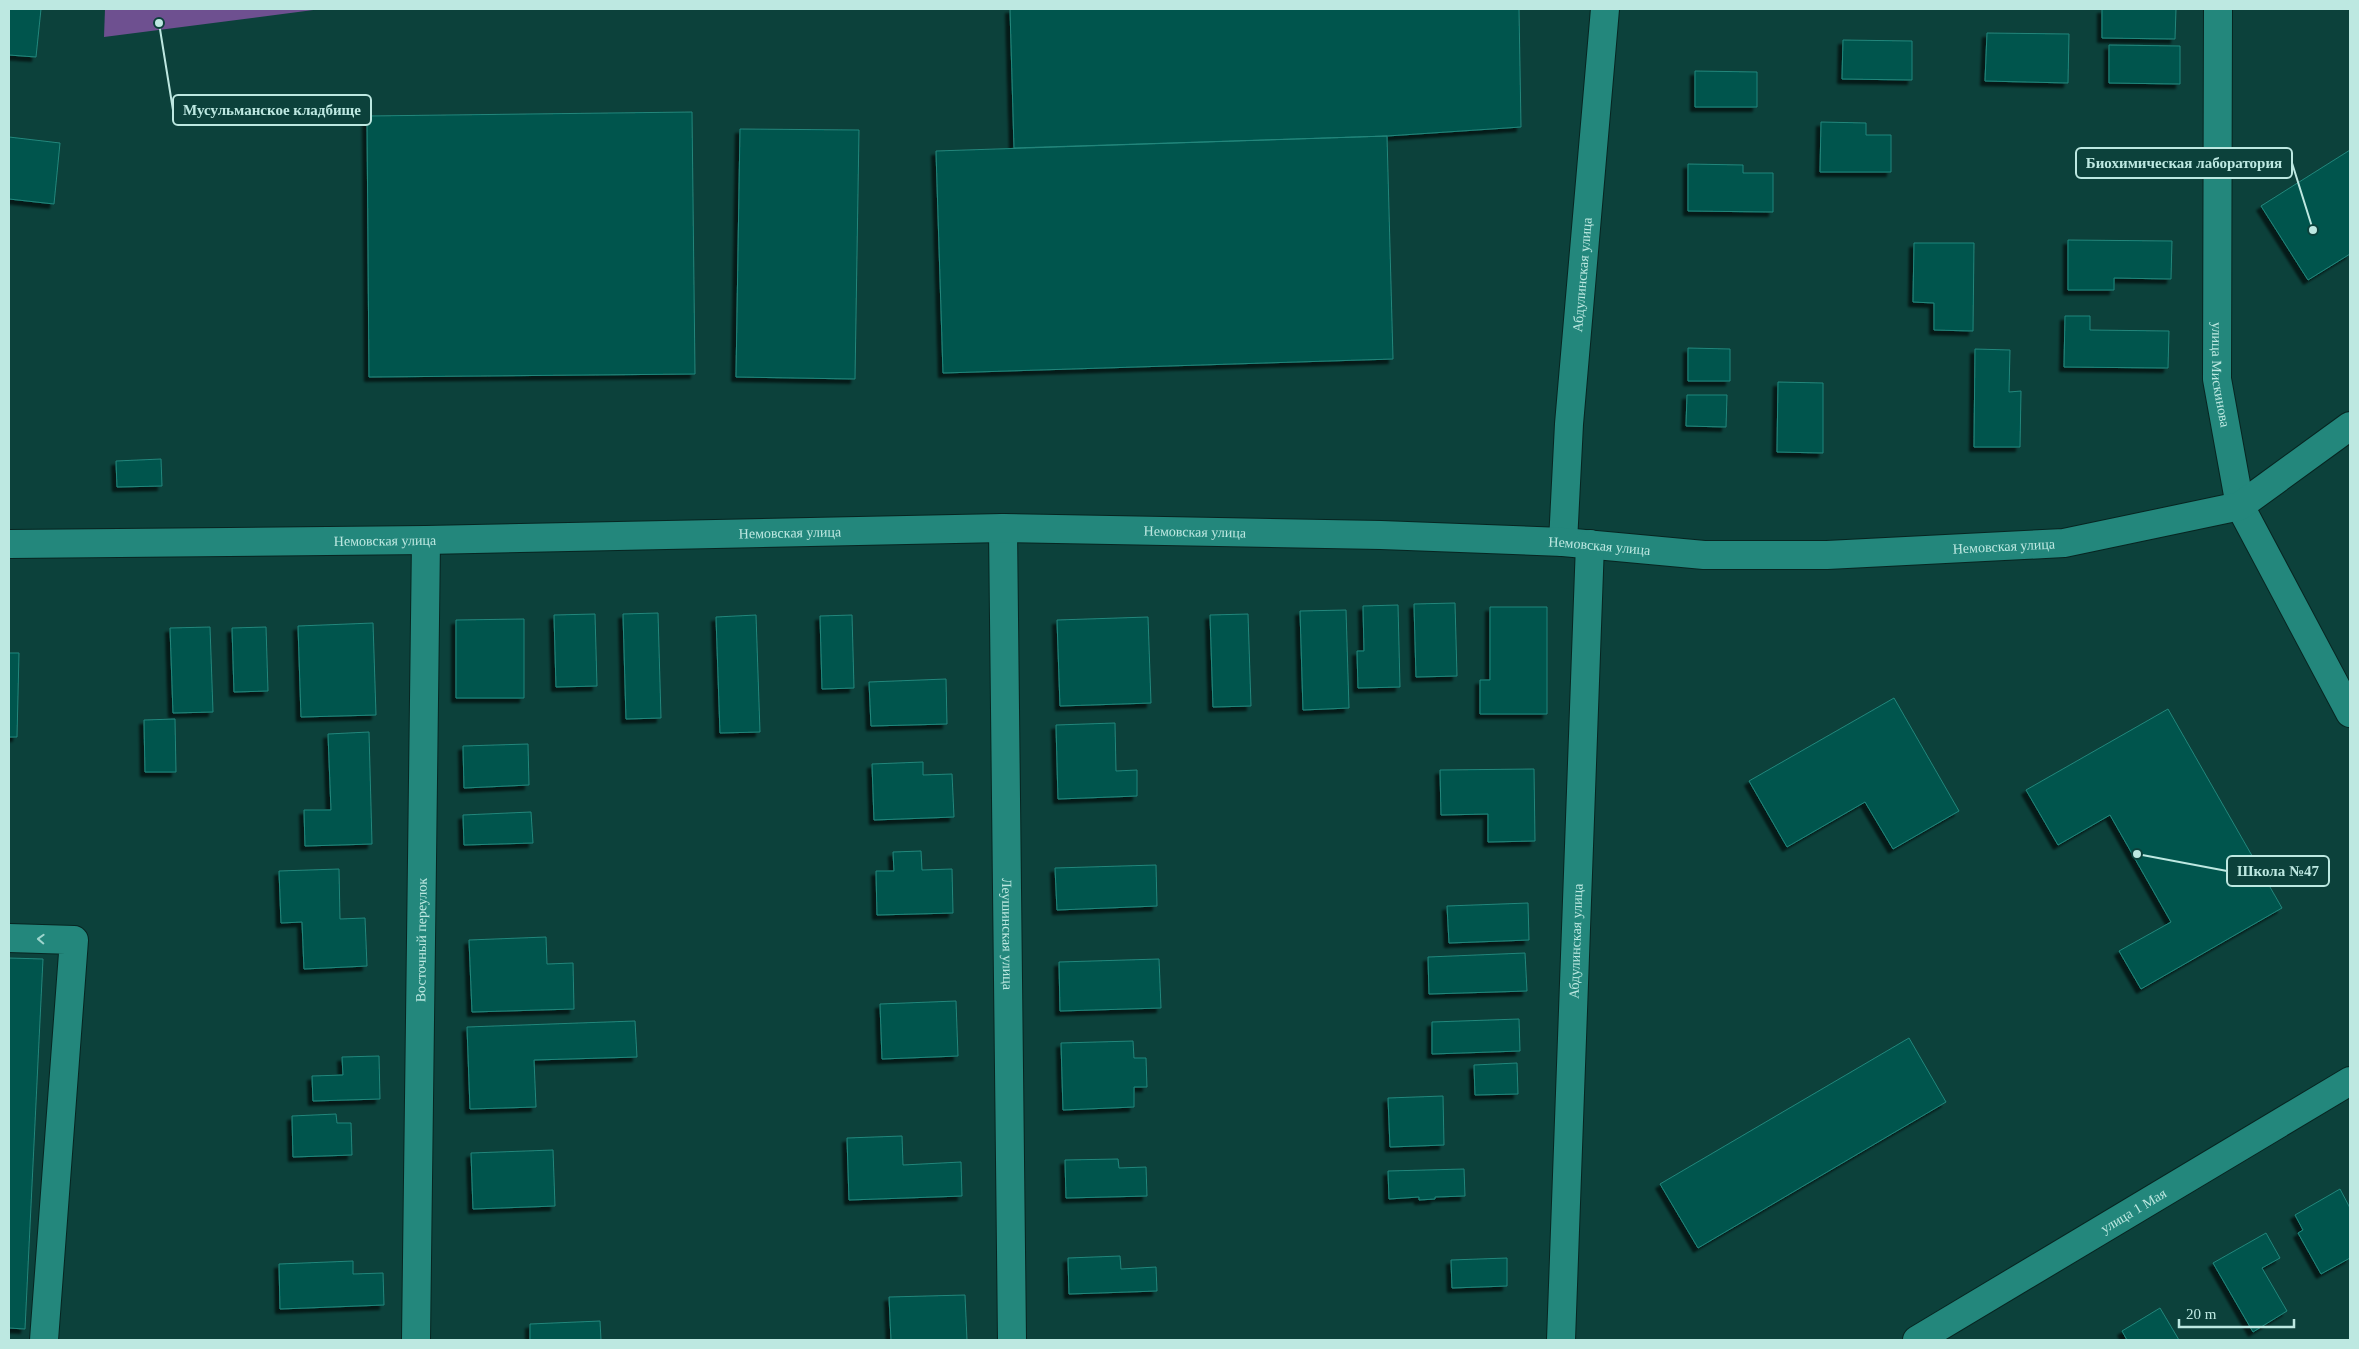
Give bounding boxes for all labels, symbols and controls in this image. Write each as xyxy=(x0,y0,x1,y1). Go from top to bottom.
callout: Мусульманское кладбище xyxy=(173,95,371,125)
text: Мусульманское кладбище xyxy=(183,102,361,118)
callout: Биохимическая лаборатория xyxy=(2076,148,2292,178)
text: Биохимическая лаборатория xyxy=(2086,155,2282,171)
street label: Абдулинская улица xyxy=(1569,216,1594,333)
street label: улица Мискинова xyxy=(2209,322,2233,429)
street label: Немовская улица xyxy=(1144,523,1247,540)
street label: Немовская улица xyxy=(739,524,842,541)
street label: Немовская улица xyxy=(334,532,437,548)
street label: Немовская улица xyxy=(1548,534,1652,558)
street label: Немовская улица xyxy=(1952,536,2056,556)
callout: Школа №47 xyxy=(2227,856,2329,886)
text: Школа №47 xyxy=(2237,863,2319,879)
street label: Восточный переулок xyxy=(413,878,429,1002)
street label: Леушинская улица xyxy=(999,878,1016,991)
street label: Абдулинская улица xyxy=(1566,883,1585,999)
one-way arrow xyxy=(37,933,45,944)
street label: улица 1 Мая xyxy=(2098,1185,2169,1236)
scale bar xyxy=(2179,1296,2294,1328)
text: 20 m xyxy=(2186,1306,2217,1322)

